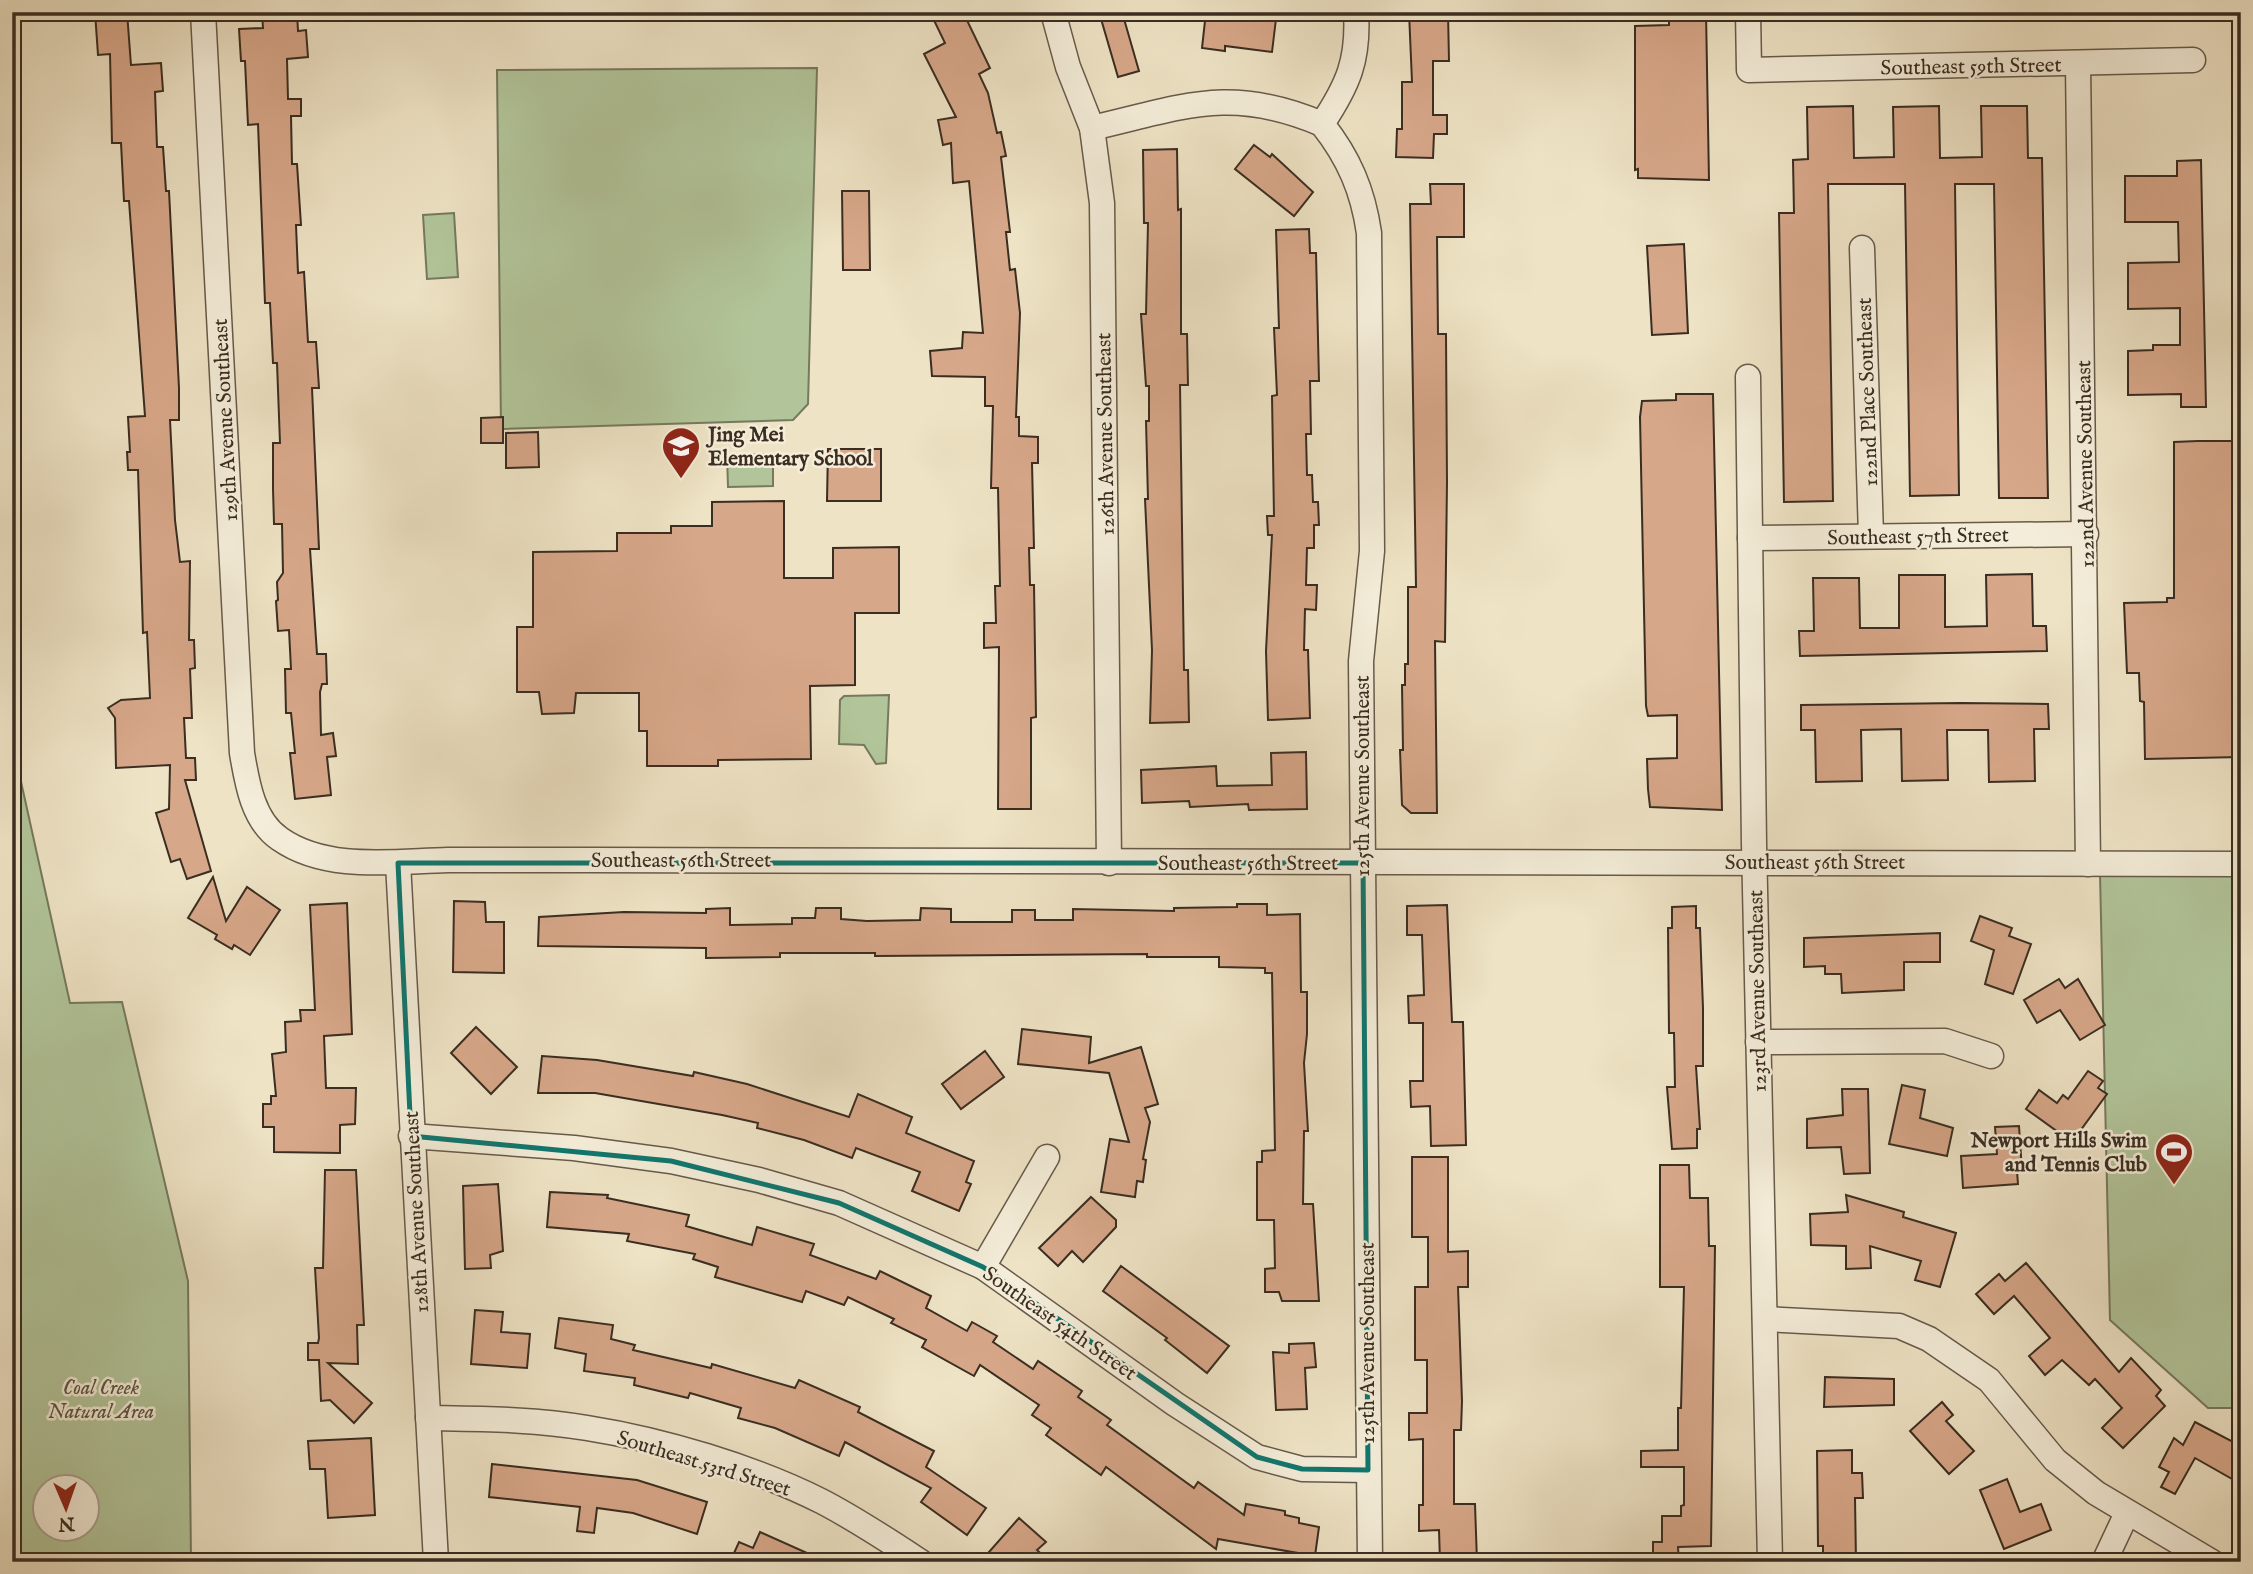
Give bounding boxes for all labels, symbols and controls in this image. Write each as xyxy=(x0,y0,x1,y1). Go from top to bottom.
street label: Southeast 59th Street xyxy=(1880,52,2062,83)
street label: 122nd Place Southeast xyxy=(1852,297,1885,487)
street label: 129th Avenue Southeast xyxy=(208,318,245,522)
street label: 126th Avenue Southeast xyxy=(1091,332,1122,536)
street label: 122nd Avenue Southeast xyxy=(2071,360,2102,568)
place label: Jing Mei Elementary School xyxy=(705,422,874,473)
school or university icon: Jing Mei Elementary School xyxy=(660,425,702,480)
street label: Southeast 57th Street xyxy=(1827,522,2009,553)
street label: 125th Avenue Southeast xyxy=(1350,675,1377,877)
street label: Southeast 56th Street xyxy=(591,848,771,875)
street label: Southeast 56th Street xyxy=(1725,850,1905,877)
street label: Southeast 56th Street xyxy=(1158,851,1338,878)
street label: 123rd Avenue Southeast xyxy=(1743,890,1774,1092)
street label: 128th Avenue Southeast xyxy=(399,1110,436,1314)
place label: Newport Hills Swim and Tennis Club xyxy=(1970,1128,2148,1179)
sports icon: Newport Hills Swim and Tennis Club xyxy=(2153,1131,2195,1186)
street label: 125th Avenue Southeast xyxy=(1355,1242,1382,1444)
street label: Southeast 54th Street xyxy=(977,1261,1141,1388)
park label: Coal Creek Natural Area xyxy=(48,1375,154,1426)
street label: Southeast 53rd Street xyxy=(613,1425,794,1504)
north arrow xyxy=(32,1472,102,1542)
text: N xyxy=(57,1511,76,1535)

